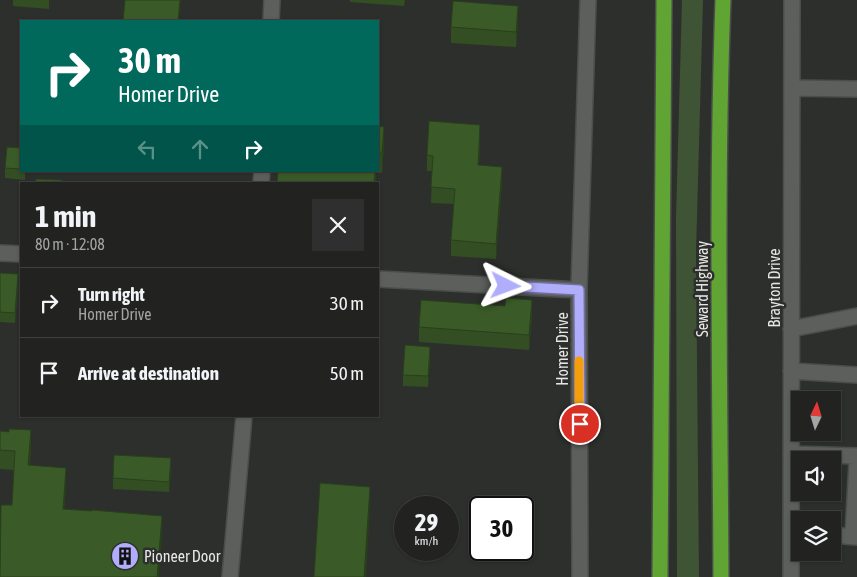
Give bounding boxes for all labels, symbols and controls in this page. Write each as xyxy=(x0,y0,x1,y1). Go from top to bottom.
icon: right xyxy=(35,40,100,105)
text: 30 m xyxy=(118,40,181,80)
text: Homer Drive xyxy=(118,81,219,107)
icon: left xyxy=(133,135,161,163)
icon: ahead xyxy=(186,135,214,163)
icon: right xyxy=(239,135,267,163)
text: 1 min xyxy=(35,199,96,233)
button: close xyxy=(312,199,364,251)
text: 80 m · 12:08 xyxy=(35,235,105,253)
street label: Seward Highway xyxy=(693,241,712,337)
street label: Brayton Drive xyxy=(765,249,784,328)
position arrow xyxy=(479,259,531,311)
text: Turn right xyxy=(78,283,145,305)
icon: right xyxy=(35,289,63,317)
text: 30 m xyxy=(330,292,364,314)
text: Homer Drive xyxy=(78,305,152,323)
street label: Homer Drive xyxy=(553,312,571,386)
icon: arrive xyxy=(35,359,63,387)
text: Arrive at destination xyxy=(78,362,219,384)
text: 50 m xyxy=(330,362,364,384)
north arrow xyxy=(791,391,841,441)
map controls xyxy=(791,391,841,561)
pin xyxy=(559,403,601,445)
icon: arrive xyxy=(566,410,594,438)
button: sound xyxy=(791,451,841,501)
speed limit sign: 30 xyxy=(469,496,534,561)
text: 29 xyxy=(415,508,438,536)
button: layers xyxy=(791,511,841,561)
text: km/h xyxy=(415,534,438,548)
building icon: Pioneer Door xyxy=(110,541,140,571)
place label: Pioneer Door xyxy=(144,547,221,565)

